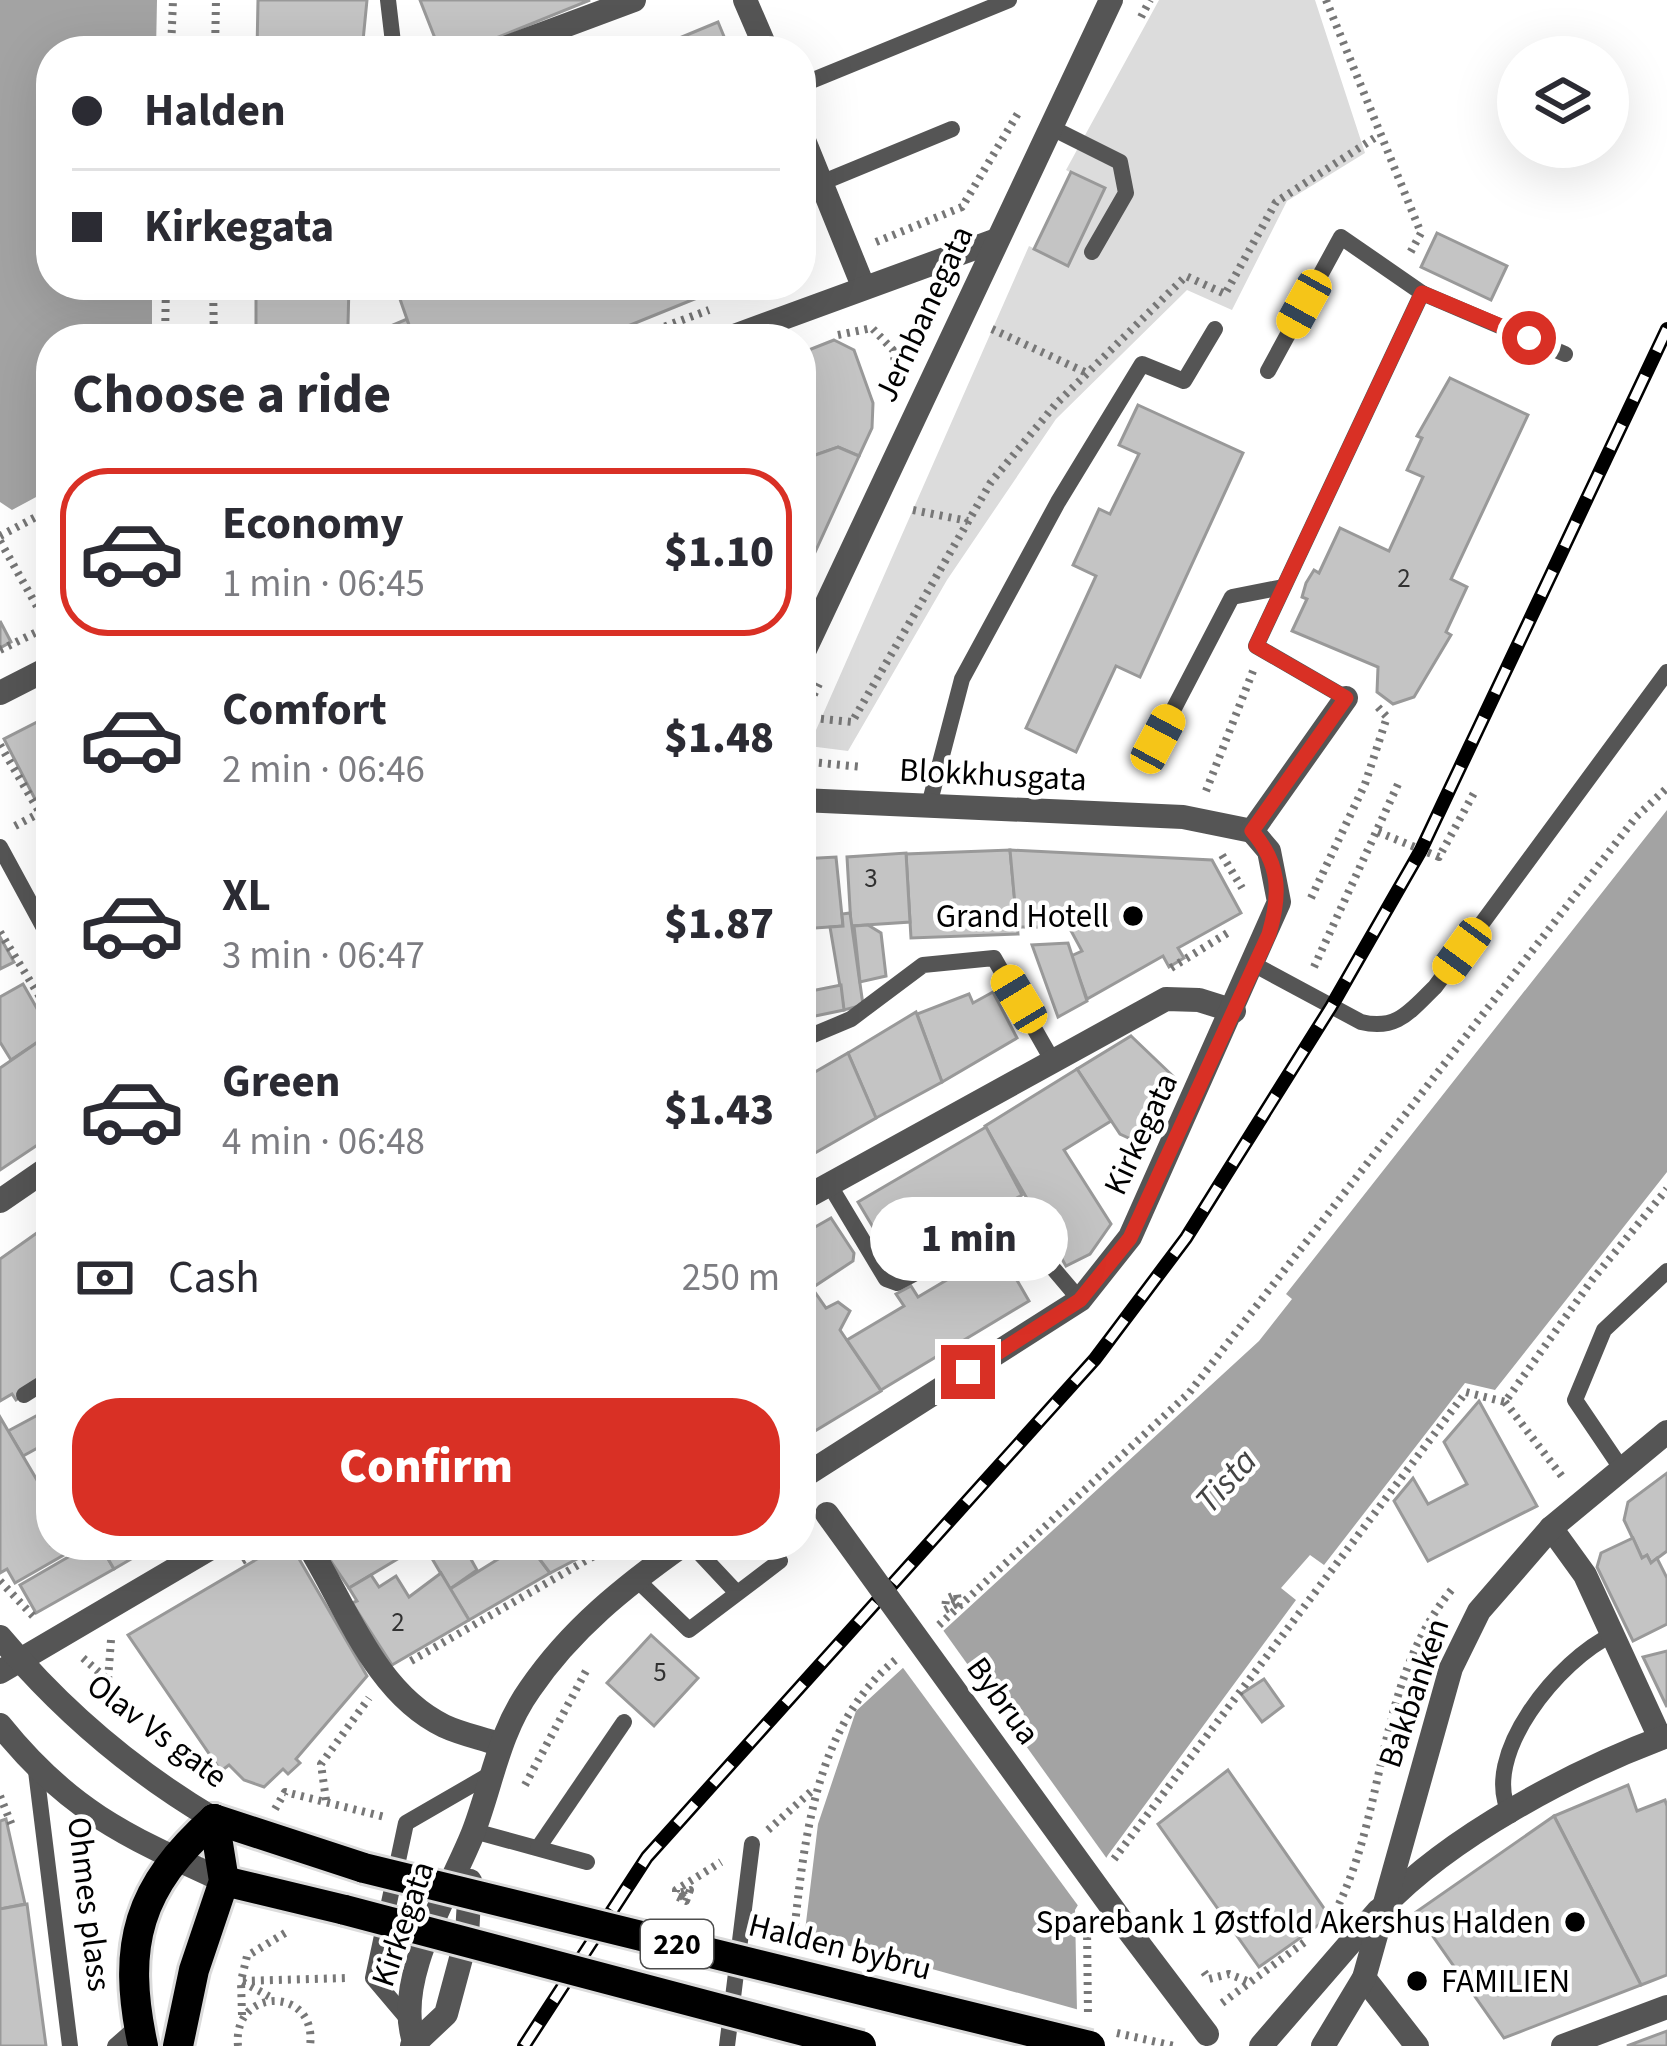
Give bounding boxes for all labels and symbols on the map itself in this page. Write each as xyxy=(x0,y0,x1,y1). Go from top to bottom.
street label: Jernbanegata xyxy=(863,218,985,410)
car xyxy=(1271,264,1337,344)
route start xyxy=(1502,311,1556,365)
house number: 2 xyxy=(1397,559,1411,598)
car xyxy=(1125,699,1191,779)
street label: Blokkhusgata xyxy=(898,747,1088,803)
house number: 3 xyxy=(864,859,878,898)
place label: Grand Hotell xyxy=(936,893,1109,940)
marker: Grand Hotell xyxy=(1120,903,1146,929)
car xyxy=(1426,911,1498,991)
car xyxy=(985,959,1053,1039)
street label: Kirkegata xyxy=(1092,1065,1190,1203)
callout: 1 min xyxy=(869,1198,1067,1282)
route end xyxy=(941,1345,995,1399)
water label: Tista xyxy=(1183,1437,1269,1525)
house number: 2 xyxy=(391,1603,405,1642)
street label: Bakbanken xyxy=(1367,1612,1461,1774)
street label: Bybrua xyxy=(955,1647,1051,1755)
house number: 5 xyxy=(653,1653,667,1692)
street label: Olav Vs gate xyxy=(77,1662,237,1800)
street label: Ohmes plass xyxy=(55,1814,123,1994)
street label: Kirkegata xyxy=(360,1855,446,1993)
place label: Sparebank 1 Østfold Akershus Halden xyxy=(1036,1899,1551,1946)
street label: Halden bybru xyxy=(744,1902,936,1992)
marker: Sparebank 1 Østfold Akershus Halden xyxy=(1562,1909,1588,1935)
road number: 220 xyxy=(641,1920,713,1968)
place label: FAMILIEN xyxy=(1441,1958,1570,2005)
marker: FAMILIEN xyxy=(1404,1968,1430,1994)

